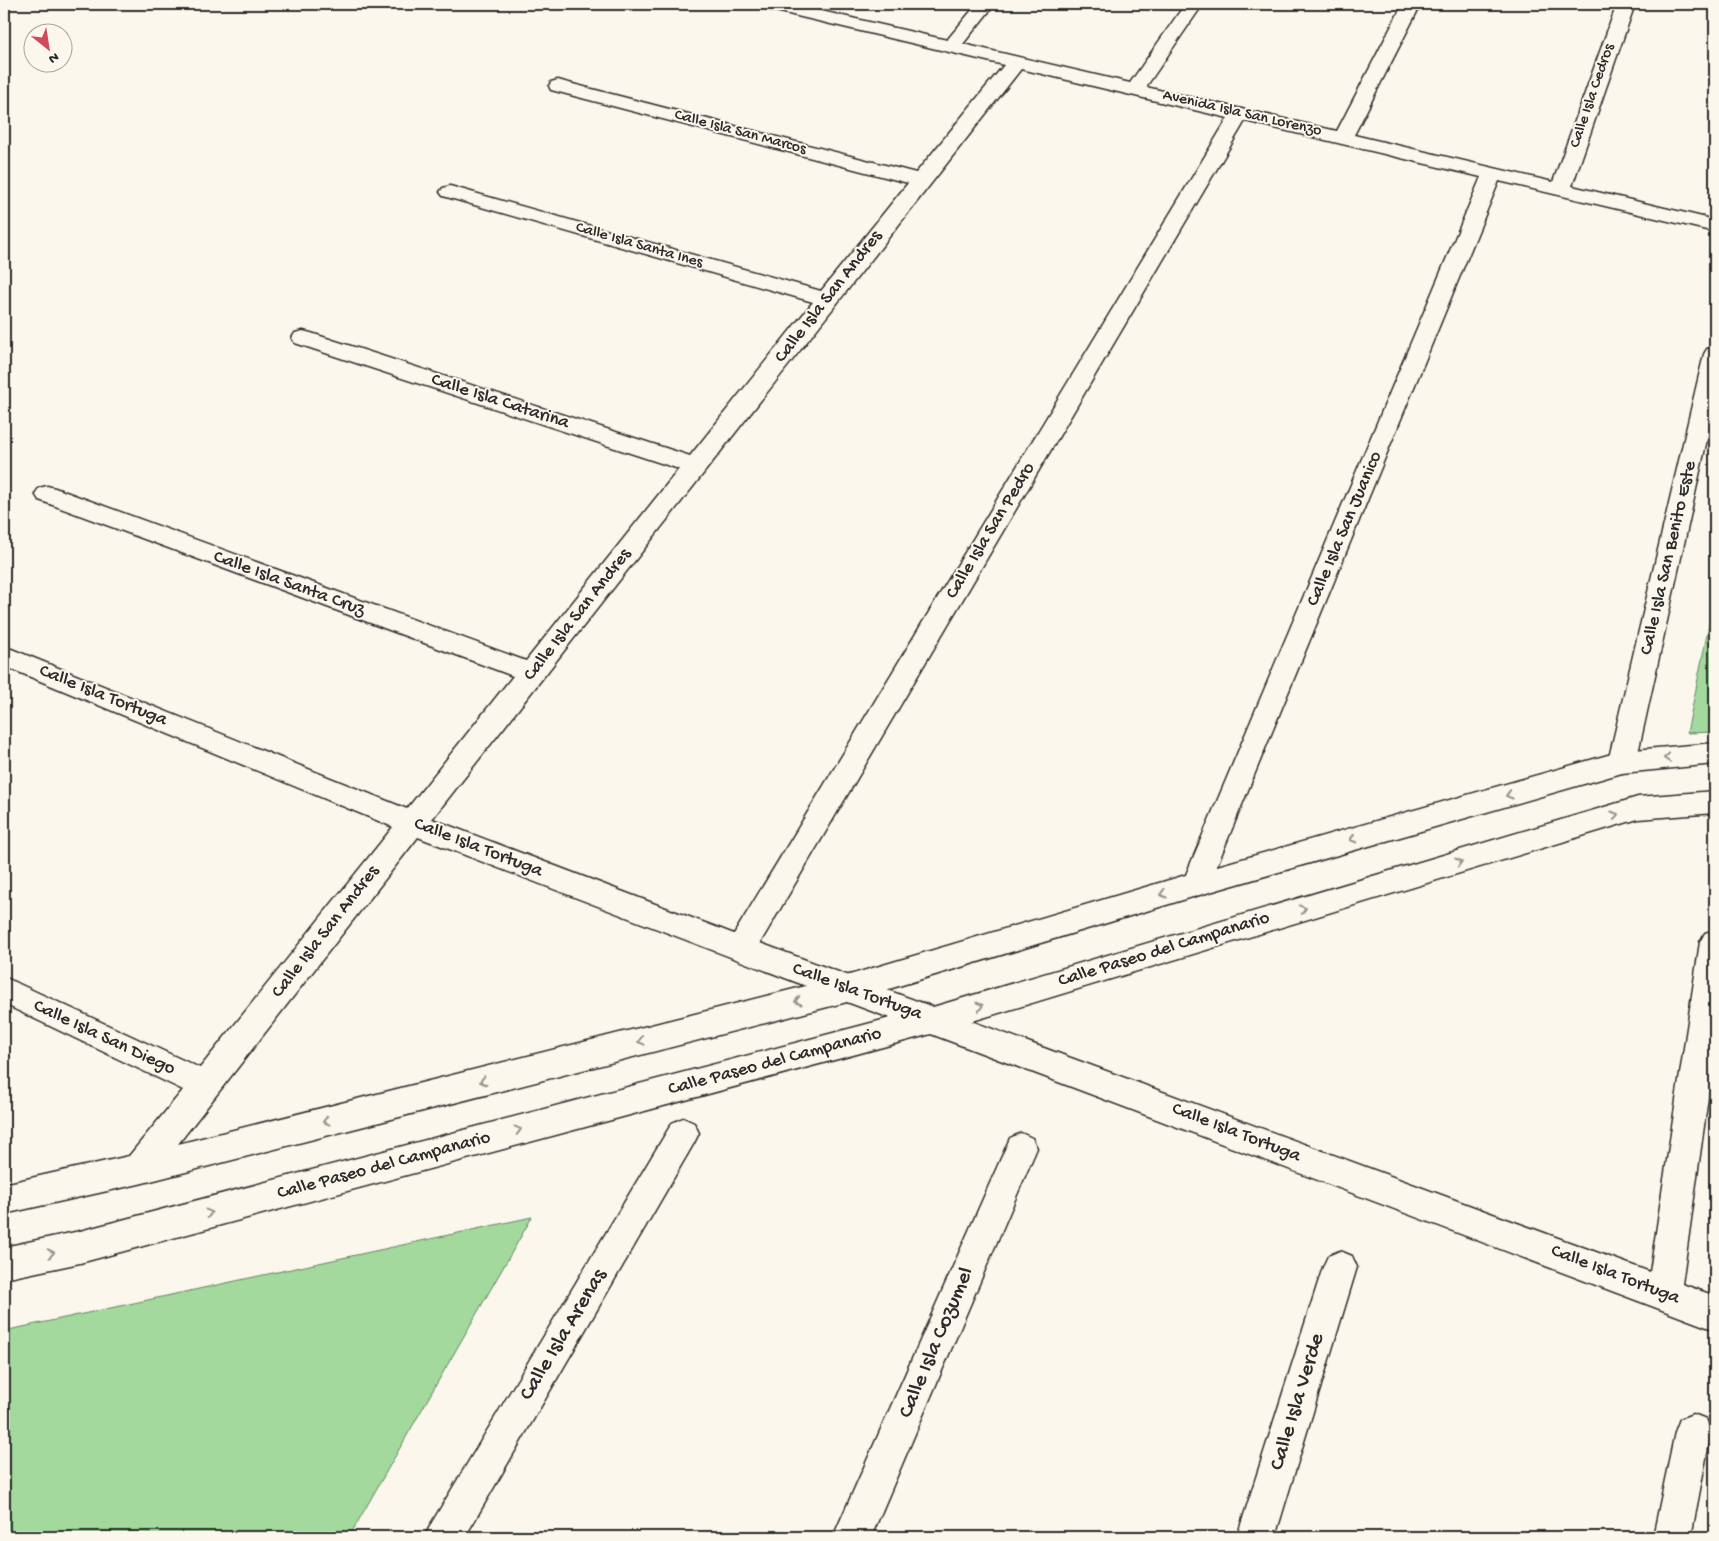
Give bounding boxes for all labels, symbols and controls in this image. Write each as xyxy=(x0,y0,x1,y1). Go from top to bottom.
north arrow xyxy=(22,22,72,72)
street label: Calle Isla Cedros xyxy=(1566,40,1620,151)
text: N xyxy=(45,47,61,67)
street label: Avenida Isla San Lorenzo xyxy=(1161,86,1323,142)
street label: Calle Isla San Marcos xyxy=(672,106,809,160)
street label: Calle Isla Santa Ines xyxy=(573,219,706,274)
street label: Calle Isla San Andres xyxy=(770,225,889,368)
street label: Calle Isla Catarina xyxy=(428,369,573,436)
street label: Calle Isla San Juanico xyxy=(1302,448,1388,610)
street label: Calle Isla San Pedro xyxy=(941,458,1041,603)
street label: Calle Isla San Benito Este xyxy=(1635,459,1703,657)
street label: Calle Isla San Andres xyxy=(519,543,638,686)
street label: Calle Isla Santa Cruz xyxy=(210,546,369,622)
street label: Calle Isla Tortuga xyxy=(36,660,172,733)
one-way arrow xyxy=(1662,752,1670,763)
one-way arrow xyxy=(1505,789,1514,799)
one-way arrow xyxy=(1610,811,1618,821)
street label: Calle Isla Tortuga xyxy=(410,813,547,884)
one-way arrow xyxy=(1349,834,1357,844)
one-way arrow xyxy=(1454,858,1463,868)
street label: Calle Isla San Andres xyxy=(267,860,386,1003)
one-way arrow xyxy=(1160,889,1168,899)
one-way arrow xyxy=(1299,904,1307,914)
street label: Calle Paseo del Campanario xyxy=(1056,907,1273,993)
street label: Calle Isla Tortuga xyxy=(789,958,926,1027)
street label: Calle Isla San Diego xyxy=(29,995,179,1081)
one-way arrow xyxy=(794,995,803,1006)
one-way arrow xyxy=(976,1001,984,1011)
street label: Calle Paseo del Campanario xyxy=(666,1022,884,1102)
one-way arrow xyxy=(636,1035,645,1046)
one-way arrow xyxy=(479,1075,488,1086)
street label: Calle Isla Tortuga xyxy=(1168,1098,1305,1169)
one-way arrow xyxy=(322,1116,330,1126)
street label: Calle Paseo del Campanario xyxy=(275,1126,493,1206)
one-way arrow xyxy=(514,1126,522,1136)
one-way arrow xyxy=(204,1208,213,1219)
street label: Calle Isla Tortuga xyxy=(1547,1240,1684,1311)
one-way arrow xyxy=(47,1248,56,1259)
street label: Calle Isla Arenas xyxy=(515,1264,614,1406)
street label: Calle Isla Cozumel xyxy=(894,1264,981,1422)
street label: Calle Isla Verde xyxy=(1265,1330,1331,1474)

